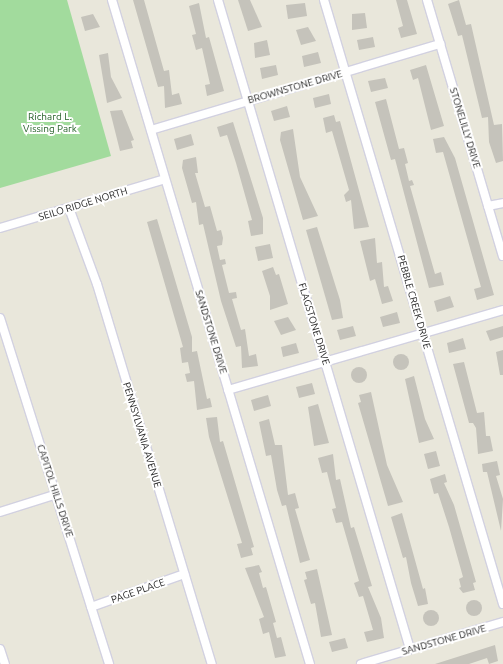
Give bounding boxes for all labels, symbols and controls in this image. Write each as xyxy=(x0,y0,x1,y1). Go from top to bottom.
street label: BROWNSTONE DRIVE xyxy=(246,68,344,106)
street label: STONELILLY DRIVE xyxy=(447,86,483,170)
park label: Richard L. Vissing Park xyxy=(23,110,77,134)
street label: SEILO RIDGE NORTH xyxy=(37,185,129,223)
street label: PEBBLE CREEK DRIVE xyxy=(395,254,433,350)
street label: FLAGSTONE DRIVE xyxy=(296,282,332,366)
street label: SANDSTONE DRIVE xyxy=(193,289,229,375)
street label: PENNSYLVANIA AVENUE xyxy=(120,381,164,489)
street label: CAPITOL HILLS DRIVE xyxy=(34,443,76,539)
street label: PAGE PLACE xyxy=(110,576,166,606)
street label: SANDSTONE DRIVE xyxy=(400,622,488,658)

